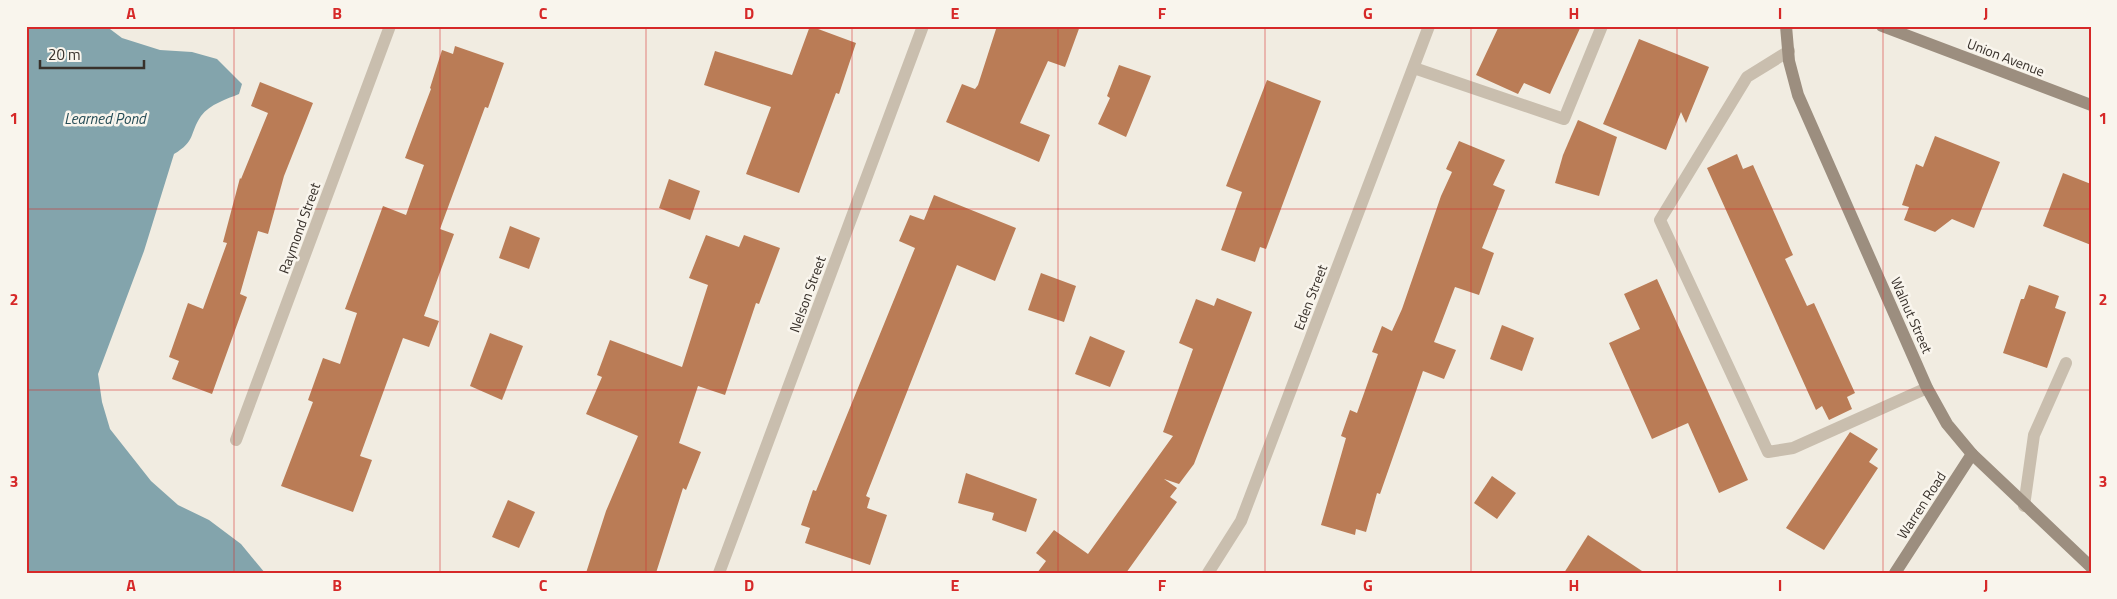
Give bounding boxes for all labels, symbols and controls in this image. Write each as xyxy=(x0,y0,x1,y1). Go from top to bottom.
text: A xyxy=(126,1,136,25)
text: B xyxy=(332,1,342,25)
text: C xyxy=(539,1,548,25)
text: D xyxy=(744,1,754,25)
text: E xyxy=(951,1,960,25)
text: F xyxy=(1158,1,1167,25)
text: G xyxy=(1363,1,1373,25)
text: H xyxy=(1569,1,1579,25)
text: I xyxy=(1778,1,1782,25)
text: J xyxy=(1984,1,1988,25)
street label: Union Avenue xyxy=(1964,33,2048,81)
scale bar xyxy=(40,38,144,70)
text: 20 m xyxy=(48,43,81,66)
text: 1 xyxy=(10,106,18,130)
text: 1 xyxy=(2099,106,2107,130)
water label: Learned Pond xyxy=(64,107,147,130)
street label: Raymond Street xyxy=(273,179,325,276)
street label: Nelson Street xyxy=(783,253,831,335)
street label: Eden Street xyxy=(1288,261,1332,333)
street label: Walnut Street xyxy=(1886,274,1938,357)
text: 2 xyxy=(10,287,18,311)
text: 2 xyxy=(2099,287,2107,311)
street label: Warren Road xyxy=(1891,467,1951,543)
text: 3 xyxy=(10,469,18,493)
text: 3 xyxy=(2099,469,2107,493)
text: A xyxy=(126,573,136,597)
text: B xyxy=(332,573,342,597)
text: C xyxy=(539,573,548,597)
text: D xyxy=(744,573,754,597)
text: E xyxy=(951,573,960,597)
text: F xyxy=(1158,573,1167,597)
text: G xyxy=(1363,573,1373,597)
text: H xyxy=(1569,573,1579,597)
text: I xyxy=(1778,573,1782,597)
text: J xyxy=(1984,573,1988,597)

